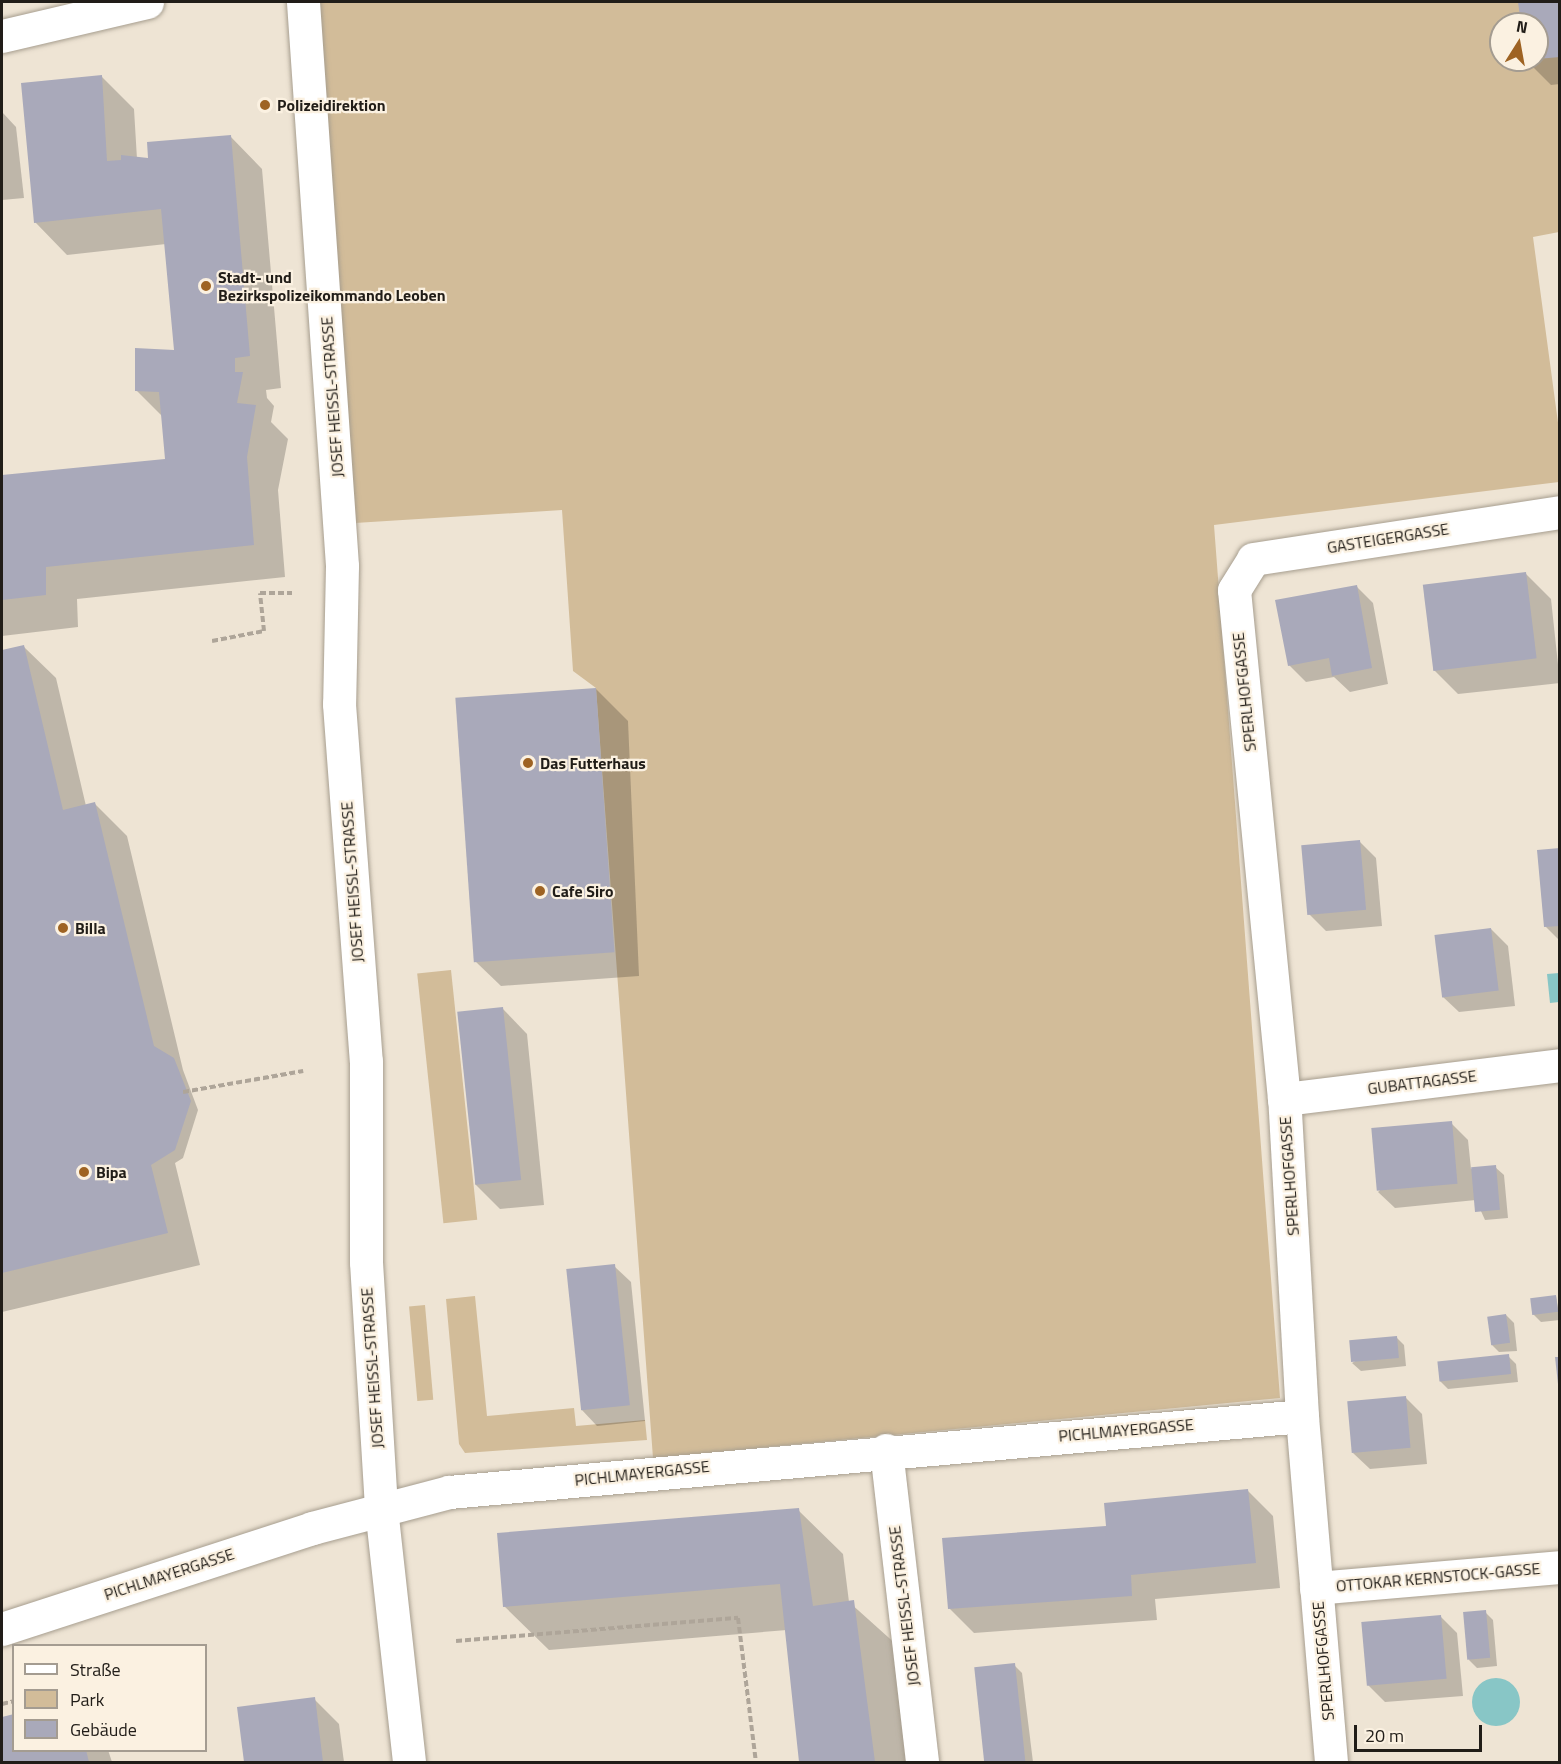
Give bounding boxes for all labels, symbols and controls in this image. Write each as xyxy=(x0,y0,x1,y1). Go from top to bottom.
north arrow xyxy=(1489,12,1549,72)
text: N xyxy=(1514,13,1530,39)
place label: Polizeidirektion xyxy=(277,95,386,115)
marker: Polizeidirektion xyxy=(258,98,272,112)
place label: Stadt- und Bezirkspolizeikommando Leoben xyxy=(218,267,445,305)
marker: Stadt- und Bezirkspolizeikommando Leoben xyxy=(199,279,213,293)
street label: JOSEF HEISSL-STRASSE xyxy=(317,316,347,478)
street label: GASTEIGERGASSE xyxy=(1326,519,1450,557)
street label: SPERLHOFGASSE xyxy=(1228,632,1260,752)
place label: Das Futterhaus xyxy=(540,753,646,773)
marker: Das Futterhaus xyxy=(521,756,535,770)
street label: JOSEF HEISSL-STRASSE xyxy=(337,801,367,963)
place label: Cafe Siro xyxy=(552,881,613,901)
marker: Cafe Siro xyxy=(533,884,547,898)
place label: Billa xyxy=(75,918,106,938)
marker: Billa xyxy=(56,921,70,935)
street label: GUBATTAGASSE xyxy=(1366,1066,1478,1098)
street label: SPERLHOFGASSE xyxy=(1275,1116,1303,1236)
place label: Bipa xyxy=(96,1162,127,1182)
marker: Bipa xyxy=(77,1165,91,1179)
street label: JOSEF HEISSL-STRASSE xyxy=(357,1287,387,1449)
street label: PICHLMAYERGASSE xyxy=(1058,1415,1194,1445)
street label: PICHLMAYERGASSE xyxy=(574,1456,710,1490)
street label: JOSEF HEISSL-STRASSE xyxy=(885,1525,923,1687)
street label: PICHLMAYERGASSE xyxy=(102,1544,236,1604)
street label: OTTOKAR KERNSTOCK-GASSE xyxy=(1335,1559,1541,1595)
street label: SPERLHOFGASSE xyxy=(1308,1601,1338,1721)
legend xyxy=(12,1644,207,1752)
text: Straße xyxy=(70,1656,121,1683)
text: Park xyxy=(70,1686,104,1713)
scale bar xyxy=(1357,1713,1484,1751)
text: Gebäude xyxy=(70,1716,137,1743)
text: 20 m xyxy=(1365,1722,1404,1749)

